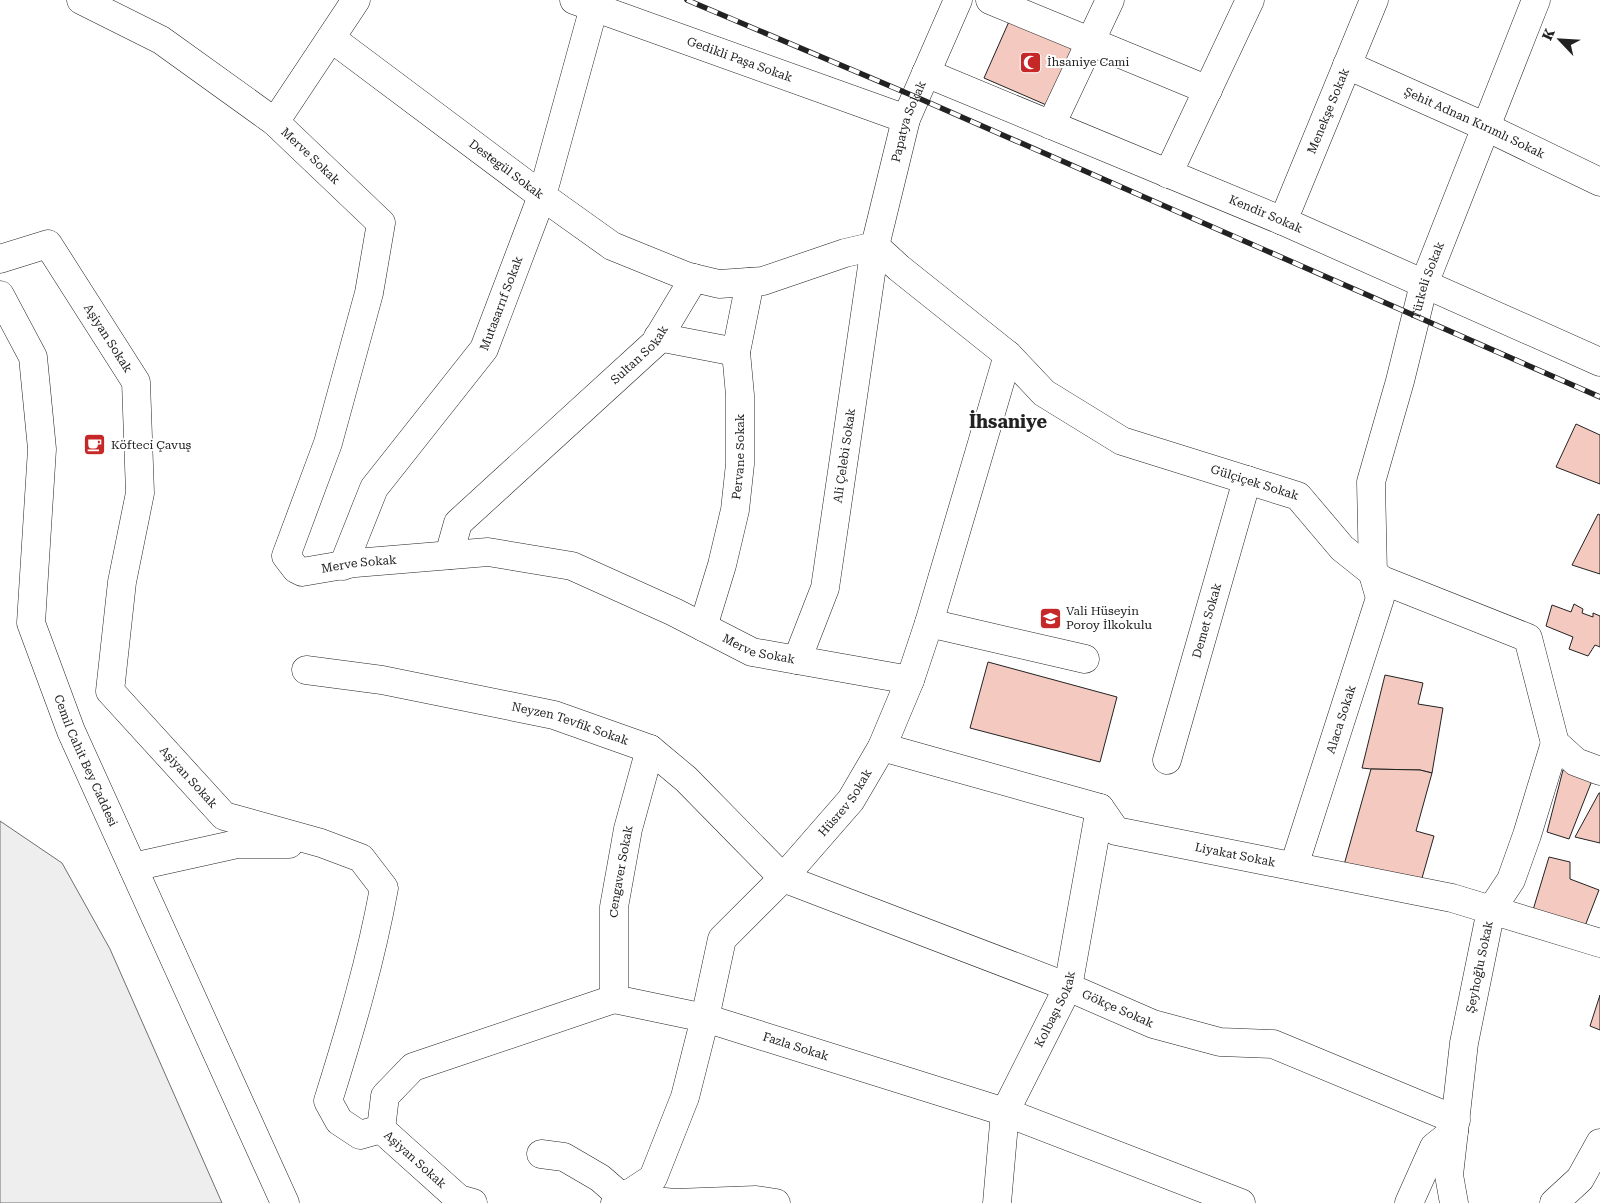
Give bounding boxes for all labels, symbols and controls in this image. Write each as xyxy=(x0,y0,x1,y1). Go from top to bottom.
north arrow xyxy=(1535,15,1585,65)
text: K xyxy=(1539,26,1558,43)
street label: Gedikli Paşa Sokak xyxy=(685,34,795,85)
mosque icon: İhsaniye Cami xyxy=(1019,50,1043,74)
place label: İhsaniye Cami xyxy=(1047,55,1129,69)
street label: Menekşe Sokak xyxy=(1304,66,1352,156)
street label: Papatya Sokak xyxy=(889,78,929,164)
street label: Şehit Adnan Kırımlı Sokak xyxy=(1402,84,1548,162)
street label: Merve Sokak xyxy=(278,125,343,187)
street label: Destegül Sokak xyxy=(466,137,547,202)
street label: Kendir Sokak xyxy=(1227,192,1305,236)
street label: Türkeli Sokak xyxy=(1409,239,1447,321)
street label: Mutasarrıf Sokak xyxy=(477,254,526,352)
street label: Aşiyan Sokak xyxy=(81,301,135,375)
street label: Sultan Sokak xyxy=(608,323,671,387)
street label: Ali Çelebi Sokak xyxy=(831,407,858,504)
district label: İhsaniye xyxy=(969,410,1047,432)
street label: Pervane Sokak xyxy=(729,413,747,500)
cafe icon: Köfteci Çavuş xyxy=(83,433,107,457)
place label: Köfteci Çavuş xyxy=(111,438,192,452)
street label: Gülçiçek Sokak xyxy=(1209,462,1301,503)
street label: Merve Sokak xyxy=(320,553,398,576)
street label: Demet Sokak xyxy=(1189,581,1224,660)
place label: Vali Hüseyin Poroy İlkokulu xyxy=(1066,604,1152,632)
school or university icon: Vali Hüseyin Poroy İlkokulu xyxy=(1038,606,1062,630)
street label: Merve Sokak xyxy=(720,631,796,667)
street label: Alaca Sokak xyxy=(1323,683,1359,755)
street label: Cemil Cahit Bey Caddesi xyxy=(51,693,120,829)
street label: Neyzen Tevfik Sokak xyxy=(510,700,631,748)
street label: Aşiyan Sokak xyxy=(157,743,220,811)
street label: Hüsrev Sokak xyxy=(815,766,875,839)
street label: Cengaver Sokak xyxy=(607,824,636,918)
street label: Liyakat Sokak xyxy=(1194,840,1277,870)
street label: Şeyhoğlu Sokak xyxy=(1463,919,1496,1014)
street label: Kolbaşı Sokak xyxy=(1032,970,1078,1050)
street label: Gökçe Sokak xyxy=(1080,987,1156,1031)
street label: Fazla Sokak xyxy=(761,1030,831,1064)
street label: Aşiyan Sokak xyxy=(381,1128,449,1191)

